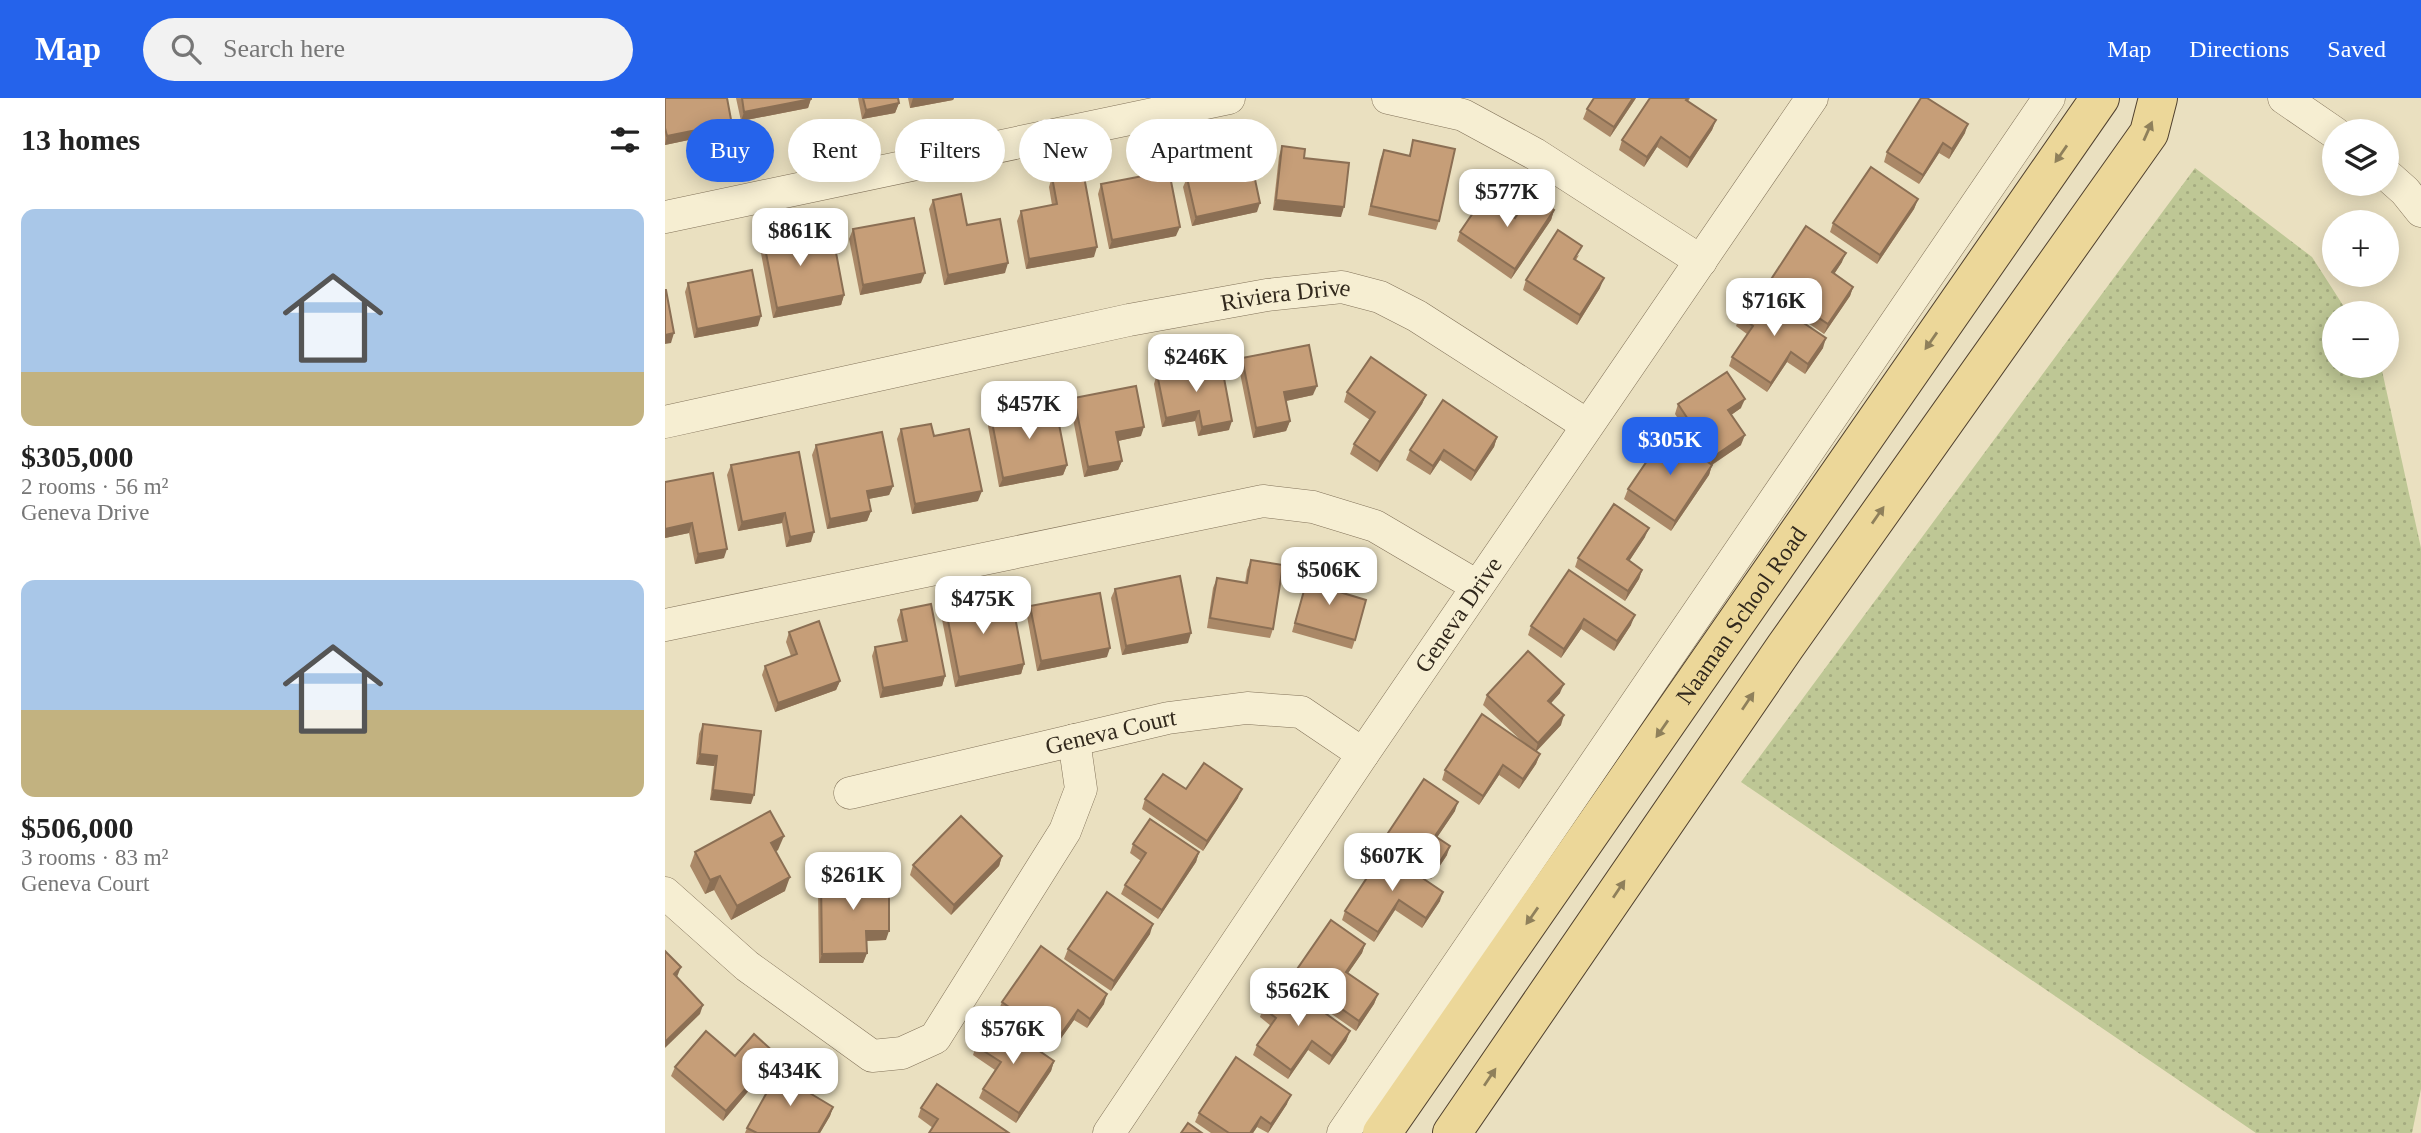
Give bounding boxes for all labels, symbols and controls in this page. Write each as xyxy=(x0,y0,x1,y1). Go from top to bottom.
search box xyxy=(143,18,633,81)
icon: search xyxy=(167,30,205,68)
text: Map xyxy=(35,31,101,67)
text: Search here xyxy=(223,34,345,63)
text: Map xyxy=(2107,36,2151,62)
text: Directions xyxy=(2189,36,2289,62)
text: Saved xyxy=(2327,36,2386,62)
chip: Buy xyxy=(686,119,774,182)
chip: Rent xyxy=(788,119,881,182)
chip: Filters xyxy=(895,119,1005,182)
chip: New xyxy=(1019,119,1112,182)
chip: Apartment xyxy=(1126,119,1277,182)
map controls xyxy=(2322,119,2399,378)
button: layers xyxy=(2322,119,2399,196)
icon: filters xyxy=(606,121,644,159)
one-way arrow xyxy=(2142,121,2154,141)
text: 13 homes xyxy=(21,123,140,156)
one-way arrow xyxy=(2054,145,2068,163)
pin: $577K xyxy=(1458,170,1556,229)
text: $577K xyxy=(1475,179,1539,204)
pin: $861K xyxy=(751,208,849,268)
button: + xyxy=(2322,210,2399,287)
text: $861K xyxy=(768,218,832,243)
icon: home xyxy=(270,255,396,381)
street label: Riviera Drive xyxy=(1218,274,1354,316)
pin: $716K xyxy=(1725,278,1823,338)
text: $716K xyxy=(1742,288,1806,313)
button: − xyxy=(2322,301,2399,378)
one-way arrow xyxy=(1924,332,1938,350)
pin: $246K xyxy=(1147,334,1245,394)
text: $246K xyxy=(1164,344,1228,369)
pin: $457K xyxy=(980,382,1078,441)
text: $457K xyxy=(997,391,1061,416)
pin: $305K xyxy=(1621,418,1719,477)
text: $305K xyxy=(1638,427,1702,452)
text: $305,000 xyxy=(21,440,134,473)
text: 2 rooms · 56 m² xyxy=(21,474,168,499)
text: Geneva Drive xyxy=(21,500,149,525)
one-way arrow xyxy=(1871,506,1885,524)
street label: Naaman School Road xyxy=(1671,522,1811,709)
pin: $506K xyxy=(1280,547,1378,607)
street label: Geneva Drive xyxy=(1410,552,1507,677)
text: $506K xyxy=(1297,557,1361,582)
pin: $475K xyxy=(934,576,1032,636)
text: $475K xyxy=(951,586,1015,611)
icon: home xyxy=(270,626,396,752)
one-way arrow xyxy=(1741,691,1754,711)
street label: Geneva Court xyxy=(1043,704,1178,760)
one-way arrow xyxy=(1656,720,1669,739)
text: $506,000 xyxy=(21,811,134,844)
pin: $607K xyxy=(1343,834,1441,893)
text: $607K xyxy=(1360,843,1424,868)
text: 3 rooms · 83 m² xyxy=(21,845,168,870)
pin: $261K xyxy=(804,852,902,912)
text: $261K xyxy=(821,862,885,887)
text: Geneva Court xyxy=(21,871,149,896)
one-way arrow xyxy=(1612,880,1626,898)
one-way arrow xyxy=(1526,907,1539,926)
pin: $562K xyxy=(1249,968,1347,1028)
text: $562K xyxy=(1266,978,1330,1003)
pin: $576K xyxy=(964,1006,1062,1066)
text: $576K xyxy=(981,1016,1045,1041)
pin: $434K xyxy=(741,1048,839,1108)
text: $434K xyxy=(758,1058,822,1083)
one-way arrow xyxy=(1484,1067,1497,1087)

